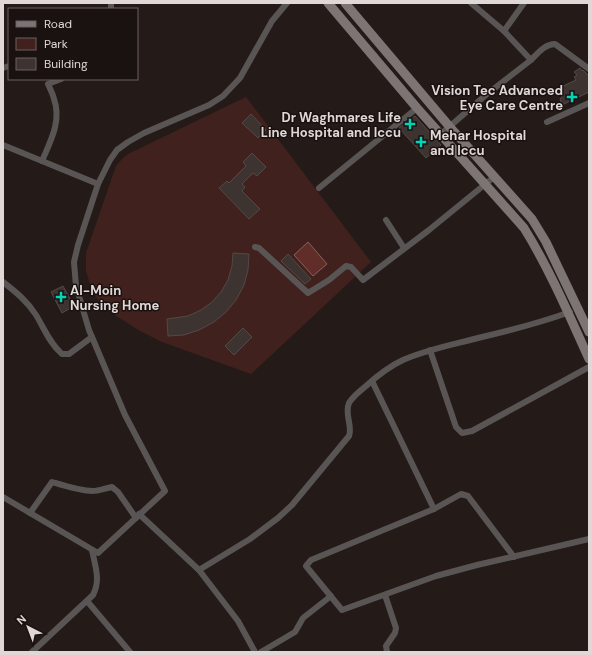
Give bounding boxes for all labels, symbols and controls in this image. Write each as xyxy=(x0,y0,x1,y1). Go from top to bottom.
legend xyxy=(8,8,138,80)
text: Road xyxy=(44,16,72,32)
text: Park xyxy=(44,36,68,52)
text: Building xyxy=(44,56,88,72)
place label: Vision Tec Advanced Eye Care Centre xyxy=(431,82,563,114)
marker: Vision Tec Advanced Eye Care Centre xyxy=(566,91,578,103)
place label: Dr Waghmares Life Line Hospital and Iccu xyxy=(261,109,401,141)
marker: Dr Waghmares Life Line Hospital and Iccu xyxy=(404,118,416,130)
place label: Mehar Hospital and Iccu xyxy=(430,127,526,159)
marker: Mehar Hospital and Iccu xyxy=(415,136,427,148)
place label: Al-Moin Nursing Home xyxy=(70,282,160,314)
marker: Al-Moin Nursing Home xyxy=(55,291,67,303)
north arrow xyxy=(8,607,48,647)
text: N xyxy=(14,612,29,627)

